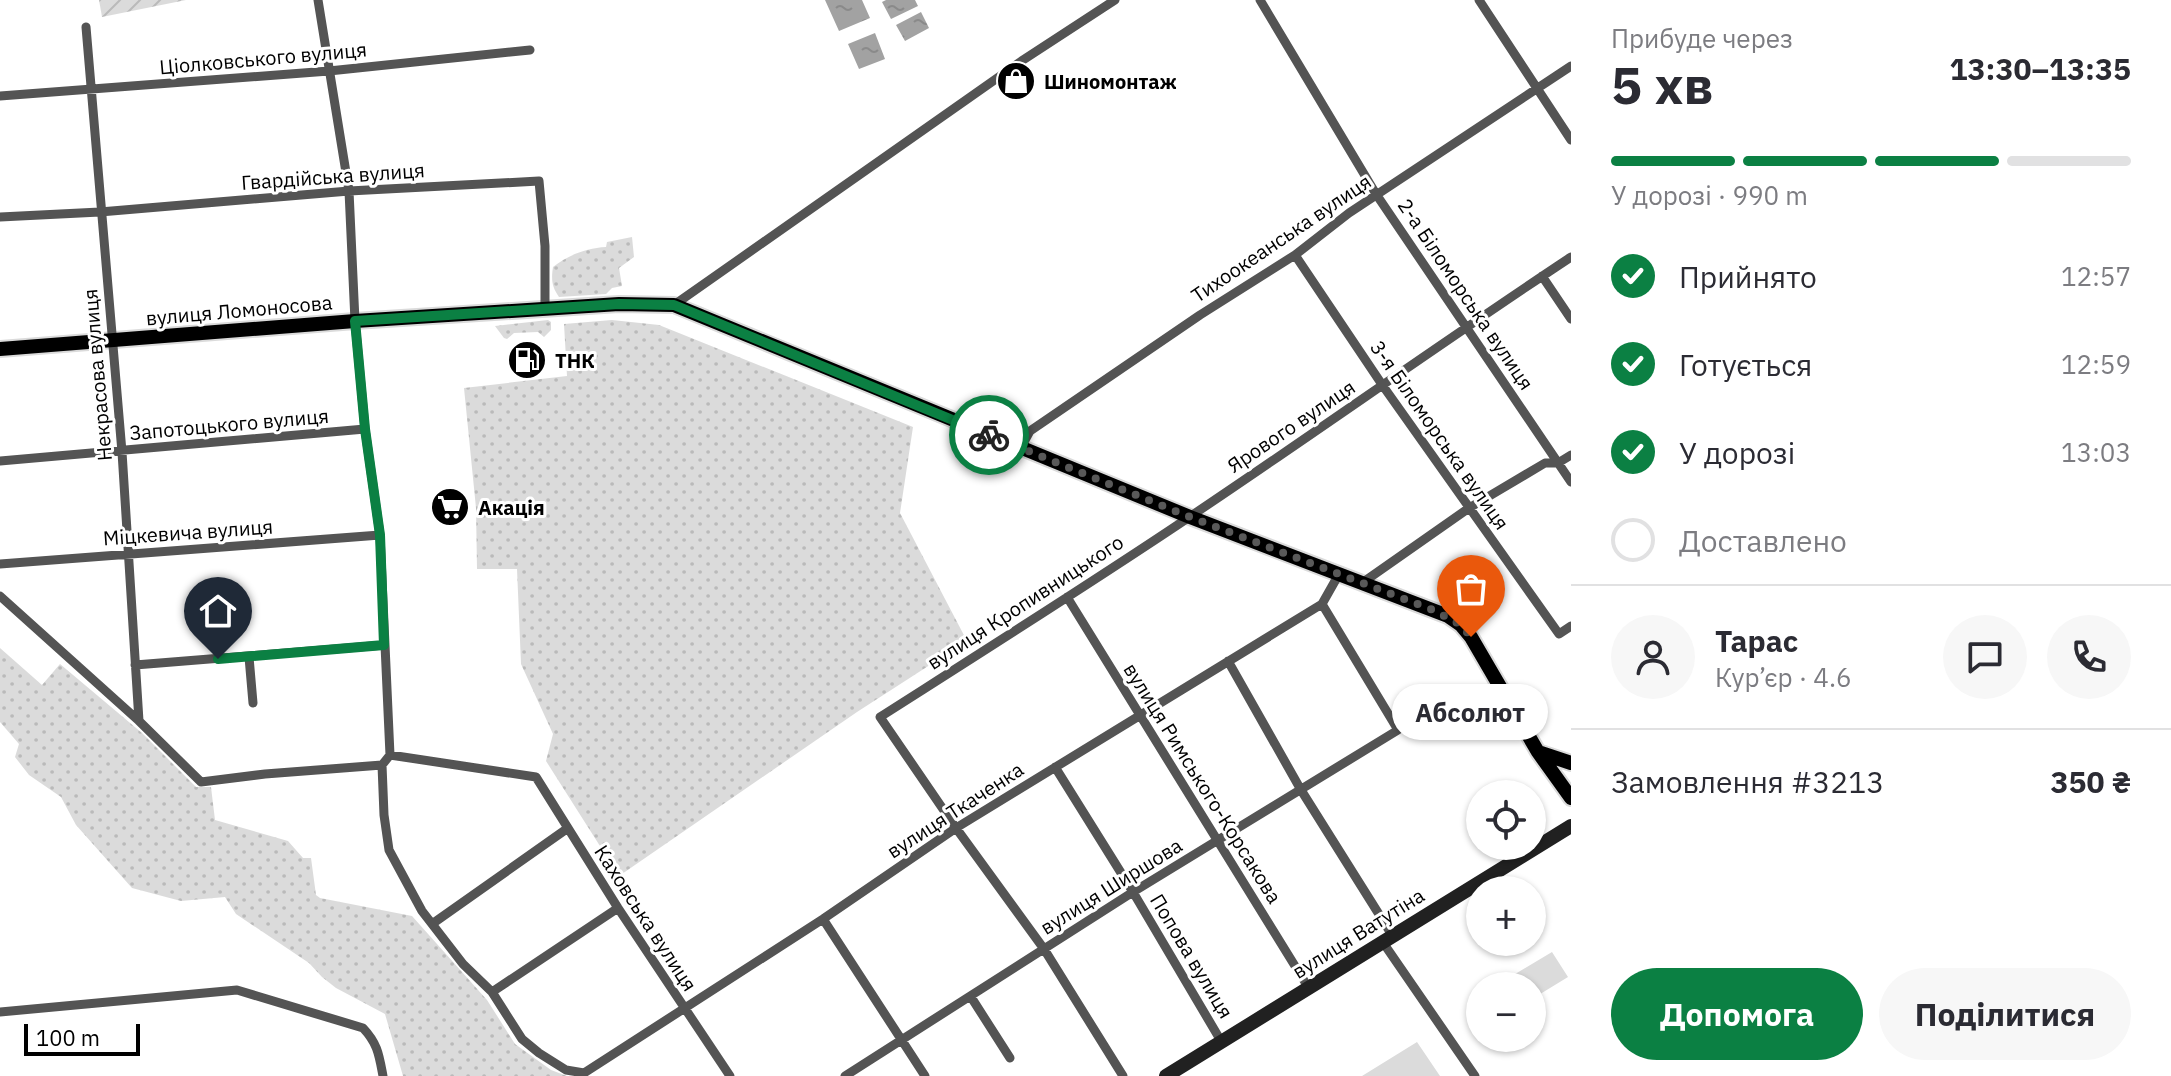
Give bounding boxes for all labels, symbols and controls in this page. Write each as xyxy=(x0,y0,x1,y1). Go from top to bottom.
text: Прибуде через xyxy=(1611,21,1793,55)
street label: Ціолковського вулиця xyxy=(158,35,368,81)
text: 13:30–13:35 xyxy=(1950,49,2131,88)
text: 5 хв xyxy=(1611,51,1714,118)
shop icon: Шиномонтаж xyxy=(995,60,1037,102)
place label: Шиномонтаж xyxy=(1044,68,1177,95)
street label: Гвардійська вулиця xyxy=(240,156,426,196)
street label: Тихоокеанська вулиця xyxy=(1186,168,1376,308)
text: У дорозі · 990 m xyxy=(1611,178,1808,212)
street label: 2-а Біломорська вулиця xyxy=(1392,193,1540,395)
icon: check xyxy=(1611,254,1655,298)
text: Прийнято xyxy=(1679,257,1817,296)
text: 12:57 xyxy=(2061,259,2131,293)
street label: Некрасова вулиця xyxy=(76,288,118,462)
street label: вулиця Ломоносова xyxy=(145,288,334,332)
street label: 3-я Біломорська вулиця xyxy=(1364,335,1516,535)
fuel station icon: ТНК xyxy=(506,339,548,381)
icon: check xyxy=(1611,342,1655,386)
text: Готується xyxy=(1679,345,1812,384)
place label: ТНК xyxy=(555,347,595,374)
text: 12:59 xyxy=(2061,347,2131,381)
street label: Ярового вулиця xyxy=(1222,373,1360,479)
courier xyxy=(949,395,1029,475)
street label: Запотоцького вулиця xyxy=(128,402,330,446)
icon: bike xyxy=(967,413,1011,457)
icon: check xyxy=(1611,430,1655,474)
text: У дорозі xyxy=(1679,433,1795,472)
text: 13:03 xyxy=(2061,435,2131,469)
supermarket icon: Акація xyxy=(429,486,471,528)
place label: Акація xyxy=(478,494,545,521)
street label: Міцкевича вулиця xyxy=(102,513,274,551)
text: Доставлено xyxy=(1679,521,1847,560)
street label: вулиця Кропивницького xyxy=(922,528,1128,676)
pin xyxy=(1437,555,1505,637)
icon: bag xyxy=(1449,567,1493,611)
pin xyxy=(184,577,252,659)
icon: home xyxy=(196,589,240,633)
button: person xyxy=(1611,615,1695,699)
button: chat xyxy=(1943,615,2027,699)
button: phone xyxy=(2047,615,2131,699)
text: Тарас xyxy=(1715,621,1798,660)
street label: вулиця Римського-Корсакова xyxy=(1118,658,1289,909)
text: Кур’єр · 4.6 xyxy=(1715,660,1852,694)
callout: Абсолют xyxy=(1393,685,1549,741)
text: Абсолют xyxy=(1415,695,1525,729)
street label: вулиця Ткаченка xyxy=(881,755,1029,864)
text: Замовлення #3213 xyxy=(1611,762,1884,801)
text: 350 ₴ xyxy=(2051,762,2131,801)
map controls xyxy=(1466,780,1546,1052)
button: locate xyxy=(1466,780,1546,860)
street label: вулиця Ширшова xyxy=(1035,831,1187,941)
street label: Каховська вулиця xyxy=(589,840,703,996)
button: + xyxy=(1466,876,1546,956)
street label: вулиця Ватутіна xyxy=(1287,881,1430,984)
street label: Попова вулиця xyxy=(1144,889,1240,1023)
button: Допомога xyxy=(1611,968,1863,1060)
button: Поділитися xyxy=(1879,968,2131,1060)
button: − xyxy=(1466,972,1546,1052)
scale bar xyxy=(24,1020,140,1056)
text: 100 m xyxy=(36,1023,100,1052)

